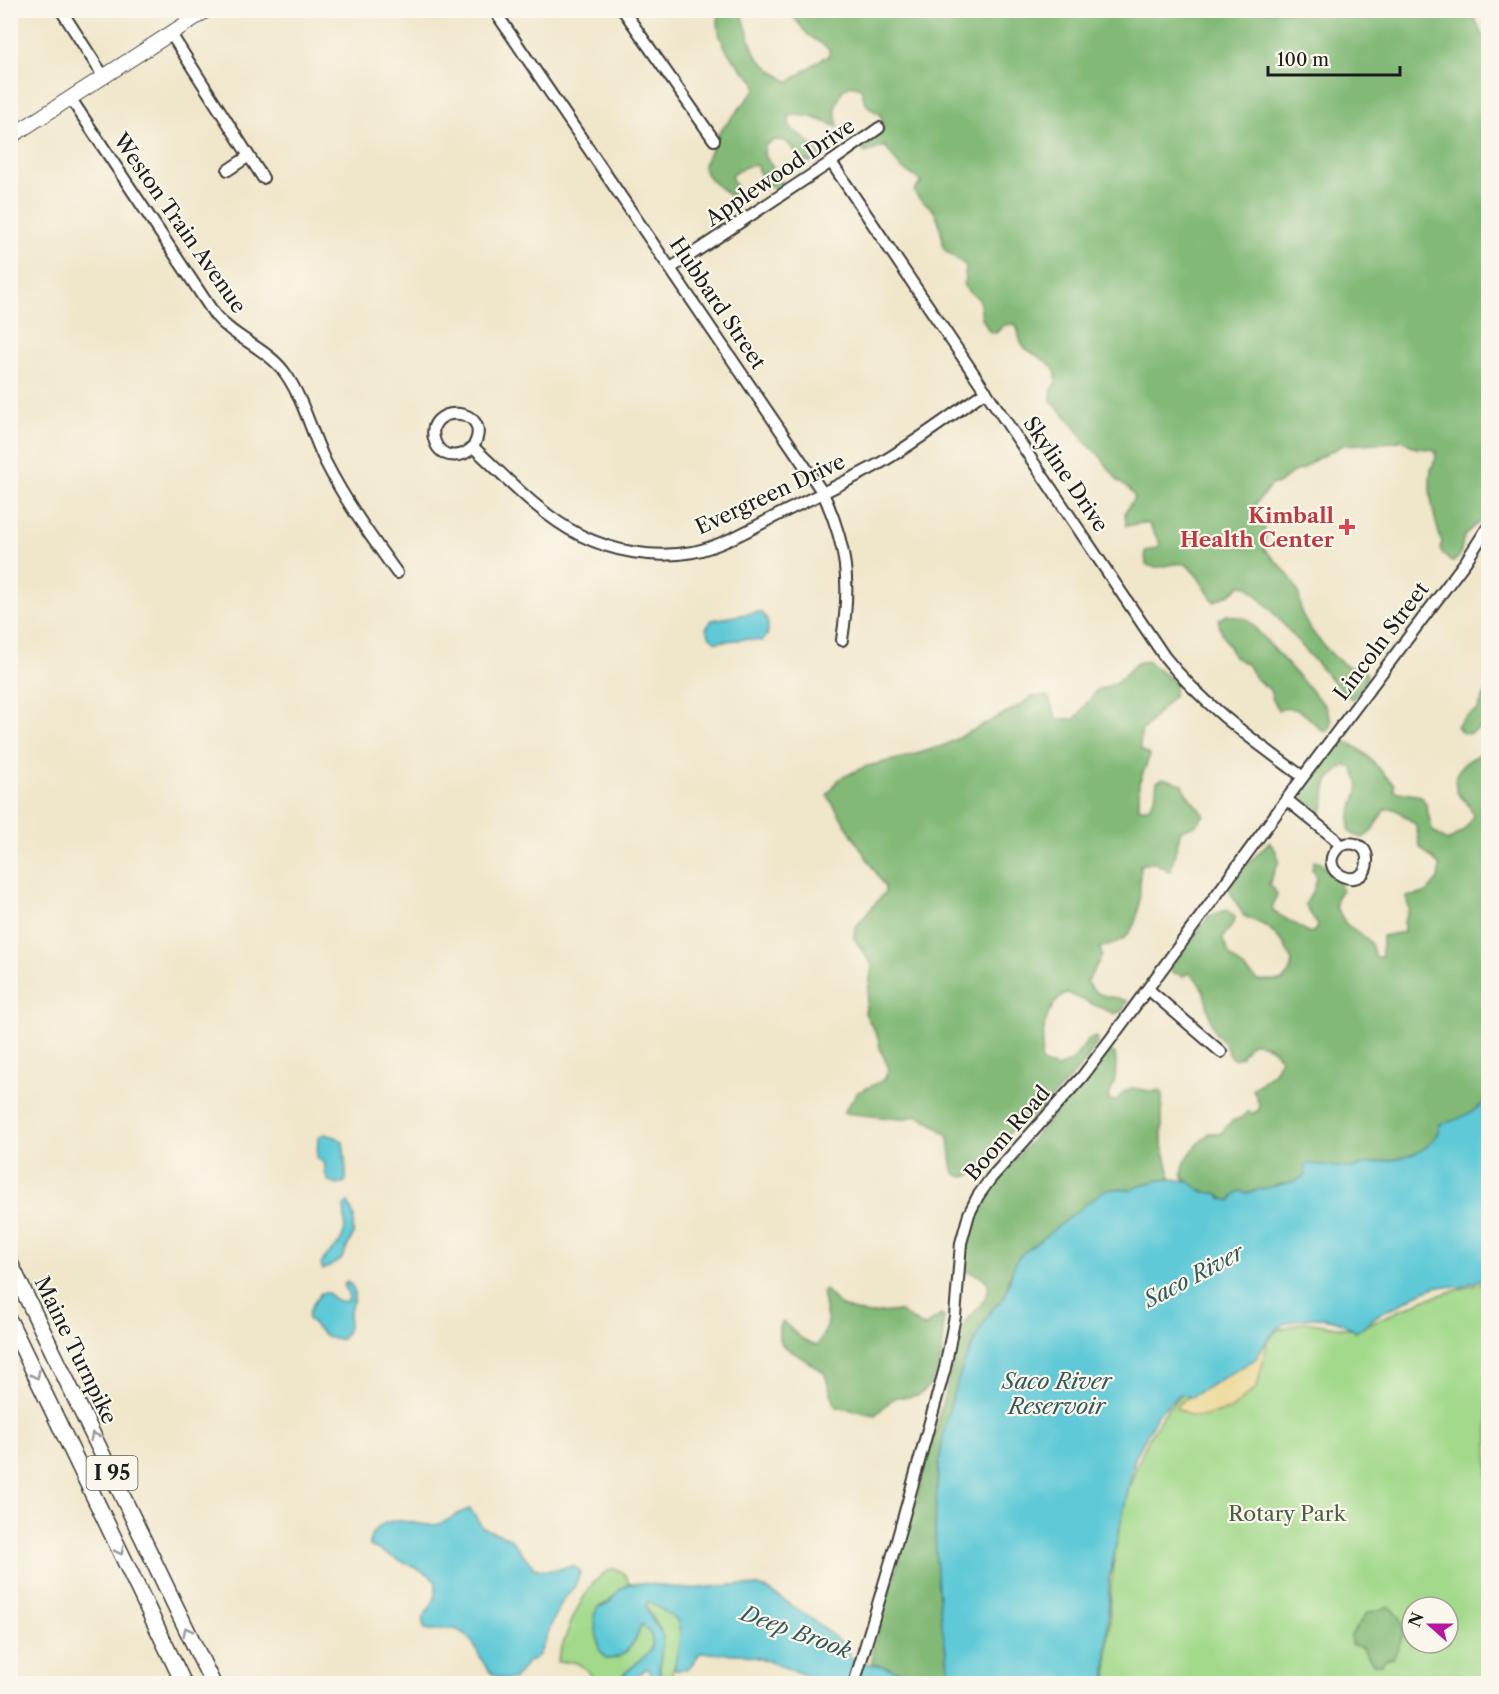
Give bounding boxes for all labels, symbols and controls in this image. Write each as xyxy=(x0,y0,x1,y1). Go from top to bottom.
scale bar xyxy=(1268,39,1400,77)
text: 100 m xyxy=(1277,49,1329,71)
street label: Applewood Drive xyxy=(700,113,859,232)
street label: Weston Train Avenue xyxy=(108,127,252,318)
street label: Hubbard Street xyxy=(665,232,772,374)
street label: Skyline Drive xyxy=(1018,412,1114,536)
street label: Evergreen Drive xyxy=(691,448,849,540)
place label: Kimball Health Center xyxy=(1180,503,1335,552)
marker: Kimball Health Center xyxy=(1338,518,1356,536)
street label: Lincoln Street xyxy=(1328,576,1434,705)
street label: Boom Road xyxy=(959,1080,1055,1186)
water label: Saco River xyxy=(1137,1238,1250,1315)
street label: Maine Turnpike xyxy=(30,1272,122,1428)
water label: Saco River Reservoir xyxy=(1000,1368,1114,1420)
one-way arrow xyxy=(28,1369,40,1380)
one-way arrow xyxy=(89,1432,101,1443)
road number: I 95 xyxy=(86,1456,138,1490)
park label: Rotary Park xyxy=(1228,1501,1347,1526)
one-way arrow xyxy=(113,1544,125,1555)
north arrow xyxy=(1400,1595,1460,1655)
water label: Deep Brook xyxy=(735,1599,855,1665)
text: N xyxy=(1404,1609,1428,1630)
one-way arrow xyxy=(183,1626,195,1637)

